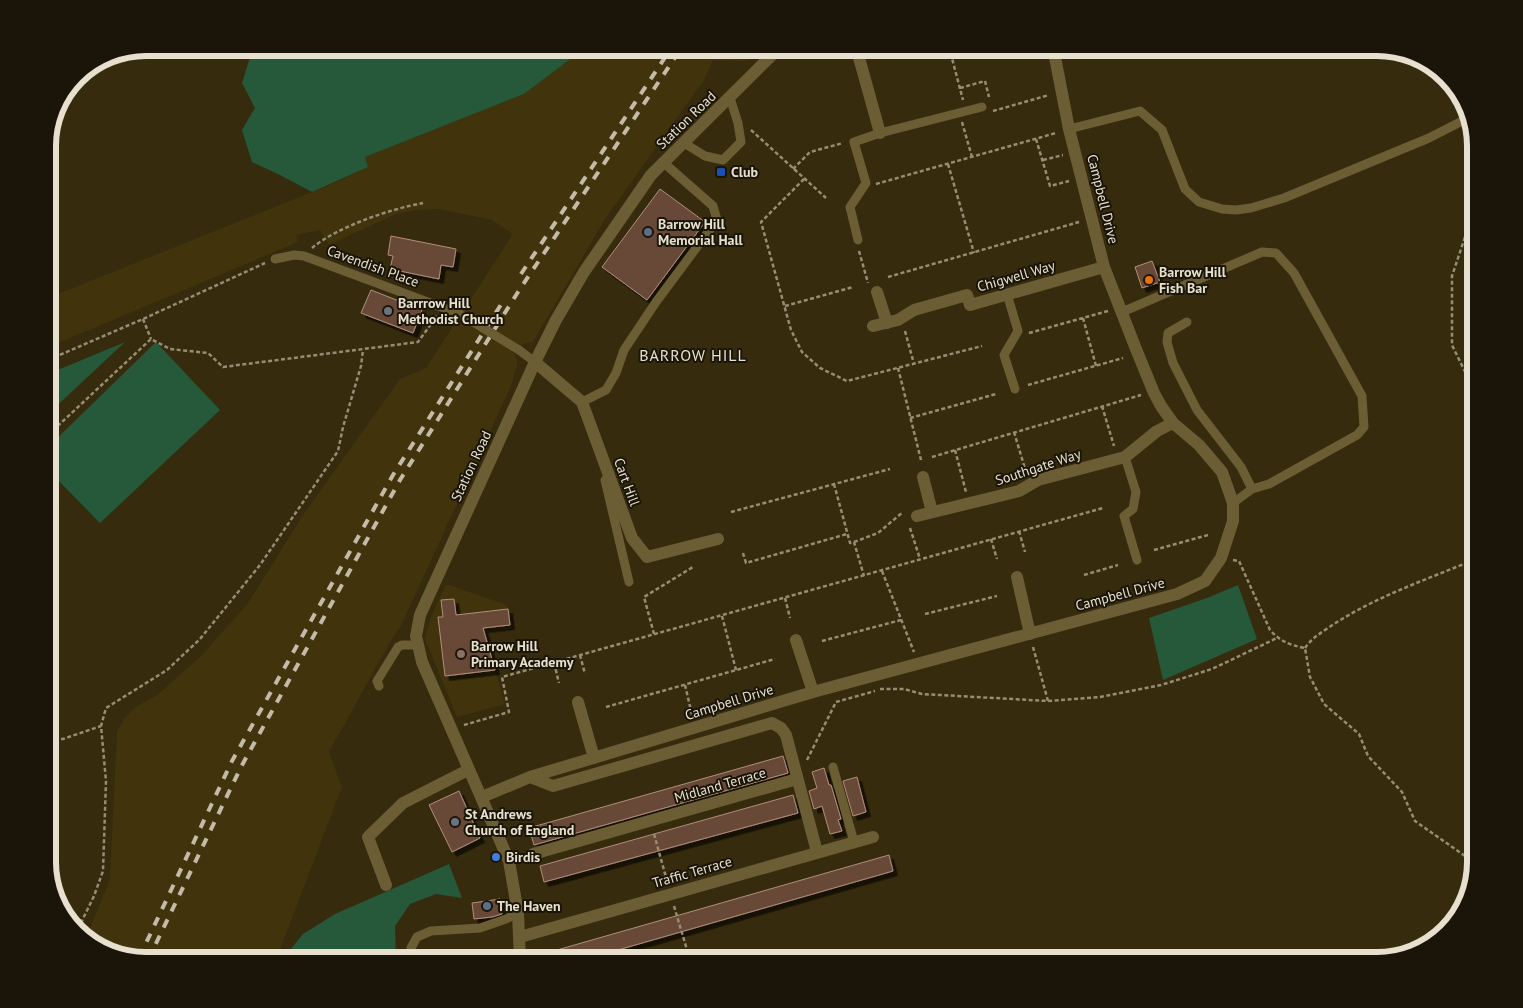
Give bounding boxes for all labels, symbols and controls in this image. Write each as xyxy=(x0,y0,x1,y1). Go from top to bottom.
street label: Station Road xyxy=(652,87,720,153)
street label: Campbell Drive xyxy=(1083,152,1123,246)
place label: Club xyxy=(731,163,758,181)
marker: Club xyxy=(715,166,727,178)
place label: Barrow Hill Memorial Hall xyxy=(658,215,744,249)
marker: Barrow Hill Memorial Hall xyxy=(642,226,654,238)
street label: Cavendish Place xyxy=(325,241,421,291)
street label: Chigwell Way xyxy=(975,256,1058,296)
place label: Barrow Hill Fish Bar xyxy=(1159,263,1227,297)
marker: Barrow Hill Fish Bar xyxy=(1143,274,1155,286)
place label: Barrrow Hill Methodist Church xyxy=(398,294,503,328)
marker: Barrrow Hill Methodist Church xyxy=(382,305,394,317)
district label: BARROW HILL xyxy=(639,345,747,365)
street label: Station Road xyxy=(447,428,495,504)
street label: Southgate Way xyxy=(993,445,1084,489)
street label: Cart Hill xyxy=(610,456,644,508)
street label: Campbell Drive xyxy=(1073,573,1167,615)
place label: Barrow Hill Primary Academy xyxy=(471,637,574,671)
marker: Barrow Hill Primary Academy xyxy=(455,648,467,660)
street label: Campbell Drive xyxy=(683,680,775,724)
street label: Midland Terrace xyxy=(672,763,768,807)
place label: St Andrews Church of England xyxy=(465,805,574,839)
marker: St Andrews Church of England xyxy=(449,816,461,828)
place label: Birdis xyxy=(506,848,540,866)
marker: Birdis xyxy=(490,851,502,863)
street label: Traffic Terrace xyxy=(650,852,734,892)
place label: The Haven xyxy=(497,897,561,915)
marker: The Haven xyxy=(481,900,493,912)

